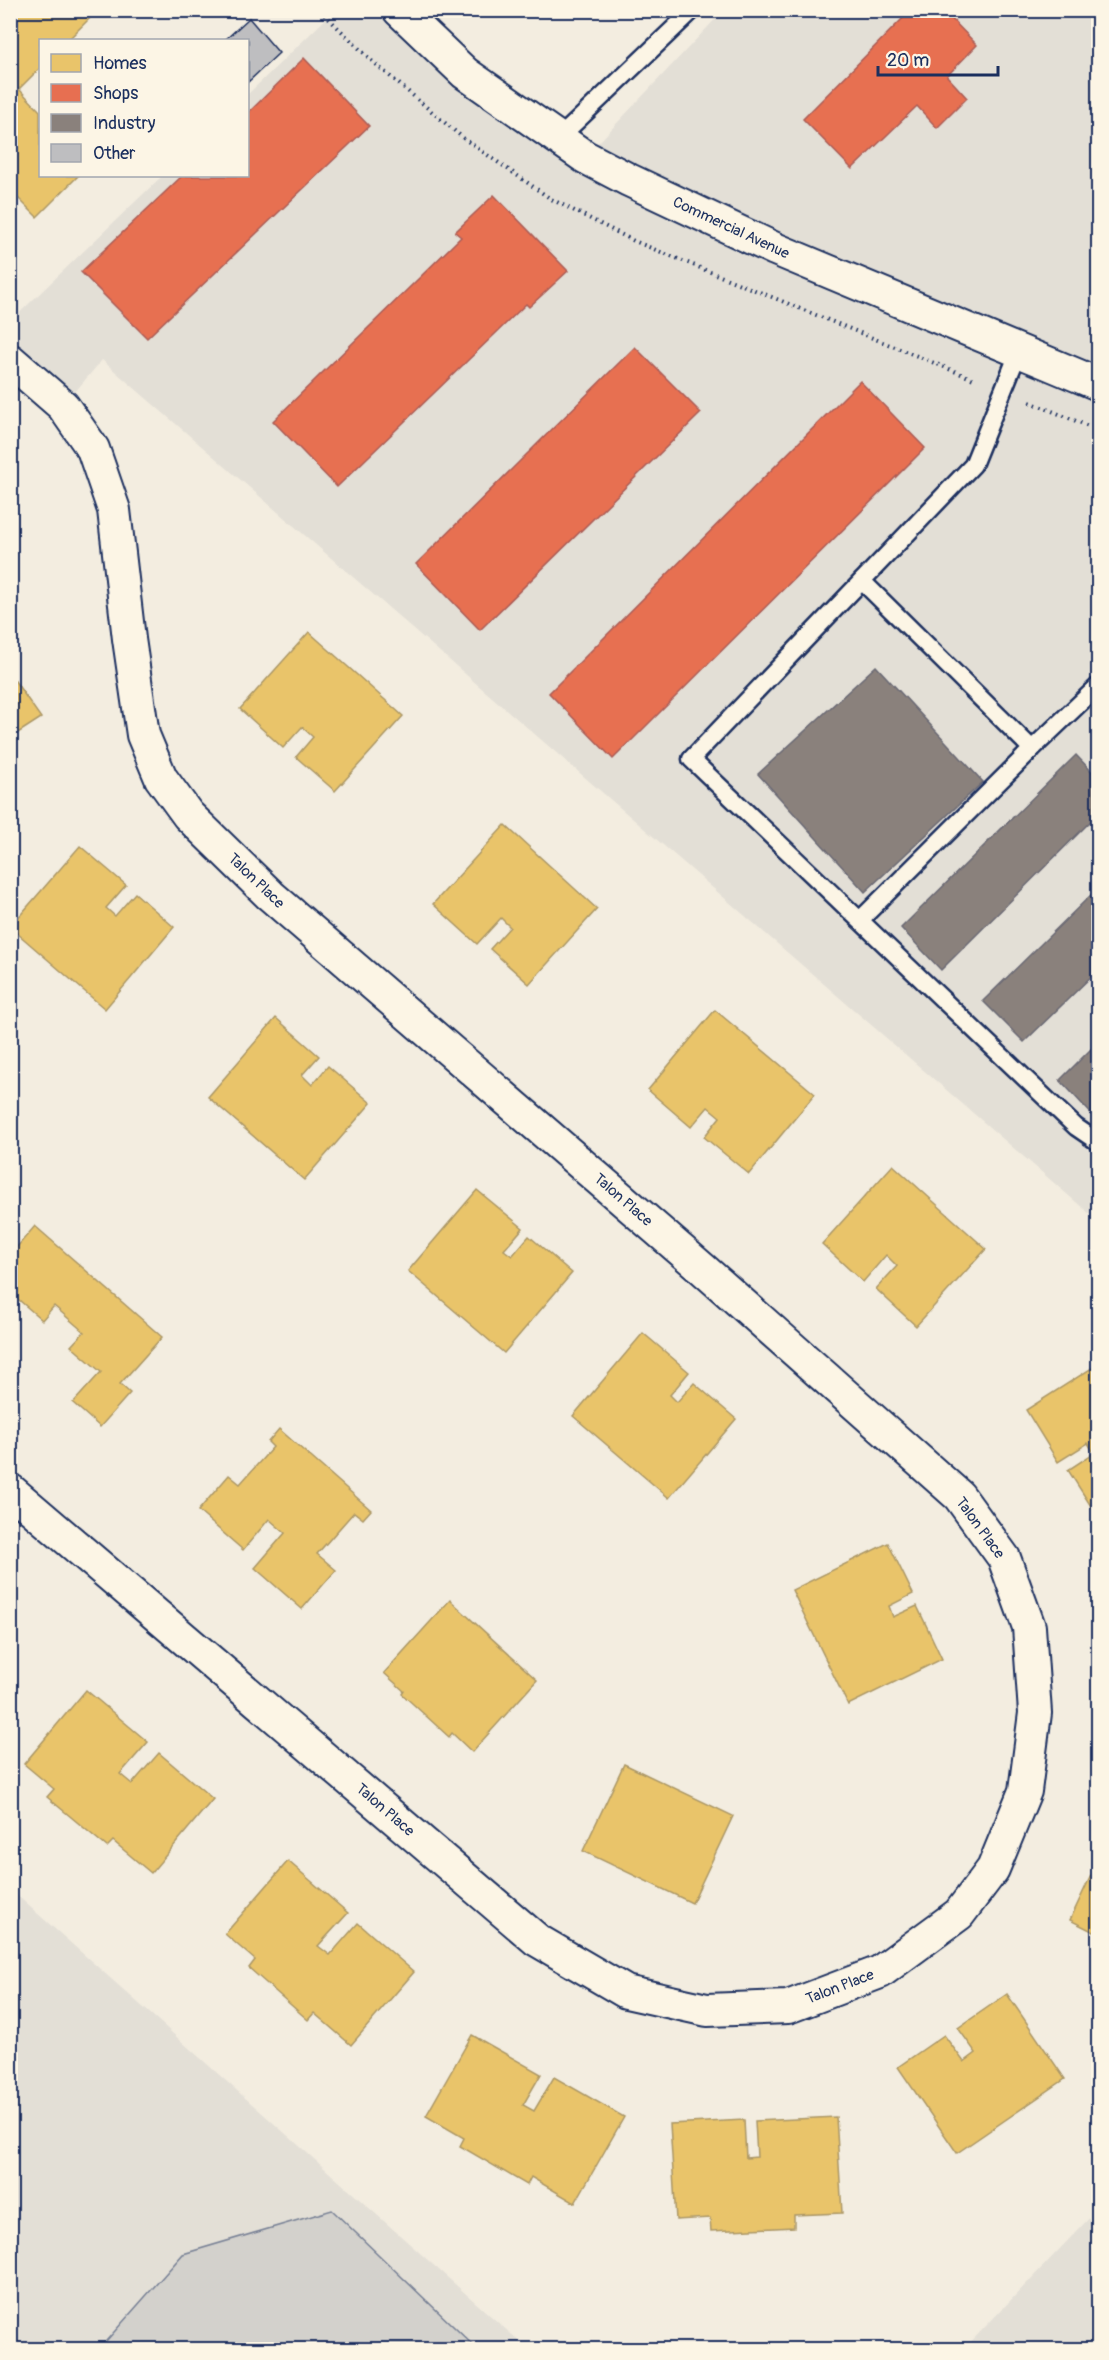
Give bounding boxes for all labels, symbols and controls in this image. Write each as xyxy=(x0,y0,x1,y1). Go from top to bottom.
legend xyxy=(39,39,249,177)
scale bar xyxy=(878,39,998,77)
text: 20 m xyxy=(887,49,929,72)
text: Homes xyxy=(93,52,146,75)
text: Shops xyxy=(93,82,138,105)
text: Industry xyxy=(93,112,156,135)
text: Other xyxy=(93,142,136,165)
street label: Commercial Avenue xyxy=(670,193,793,264)
street label: Talon Place xyxy=(224,849,289,913)
street label: Talon Place xyxy=(590,1169,657,1231)
street label: Talon Place xyxy=(951,1494,1009,1563)
street label: Talon Place xyxy=(352,1779,419,1841)
street label: Talon Place xyxy=(803,1965,877,2009)

